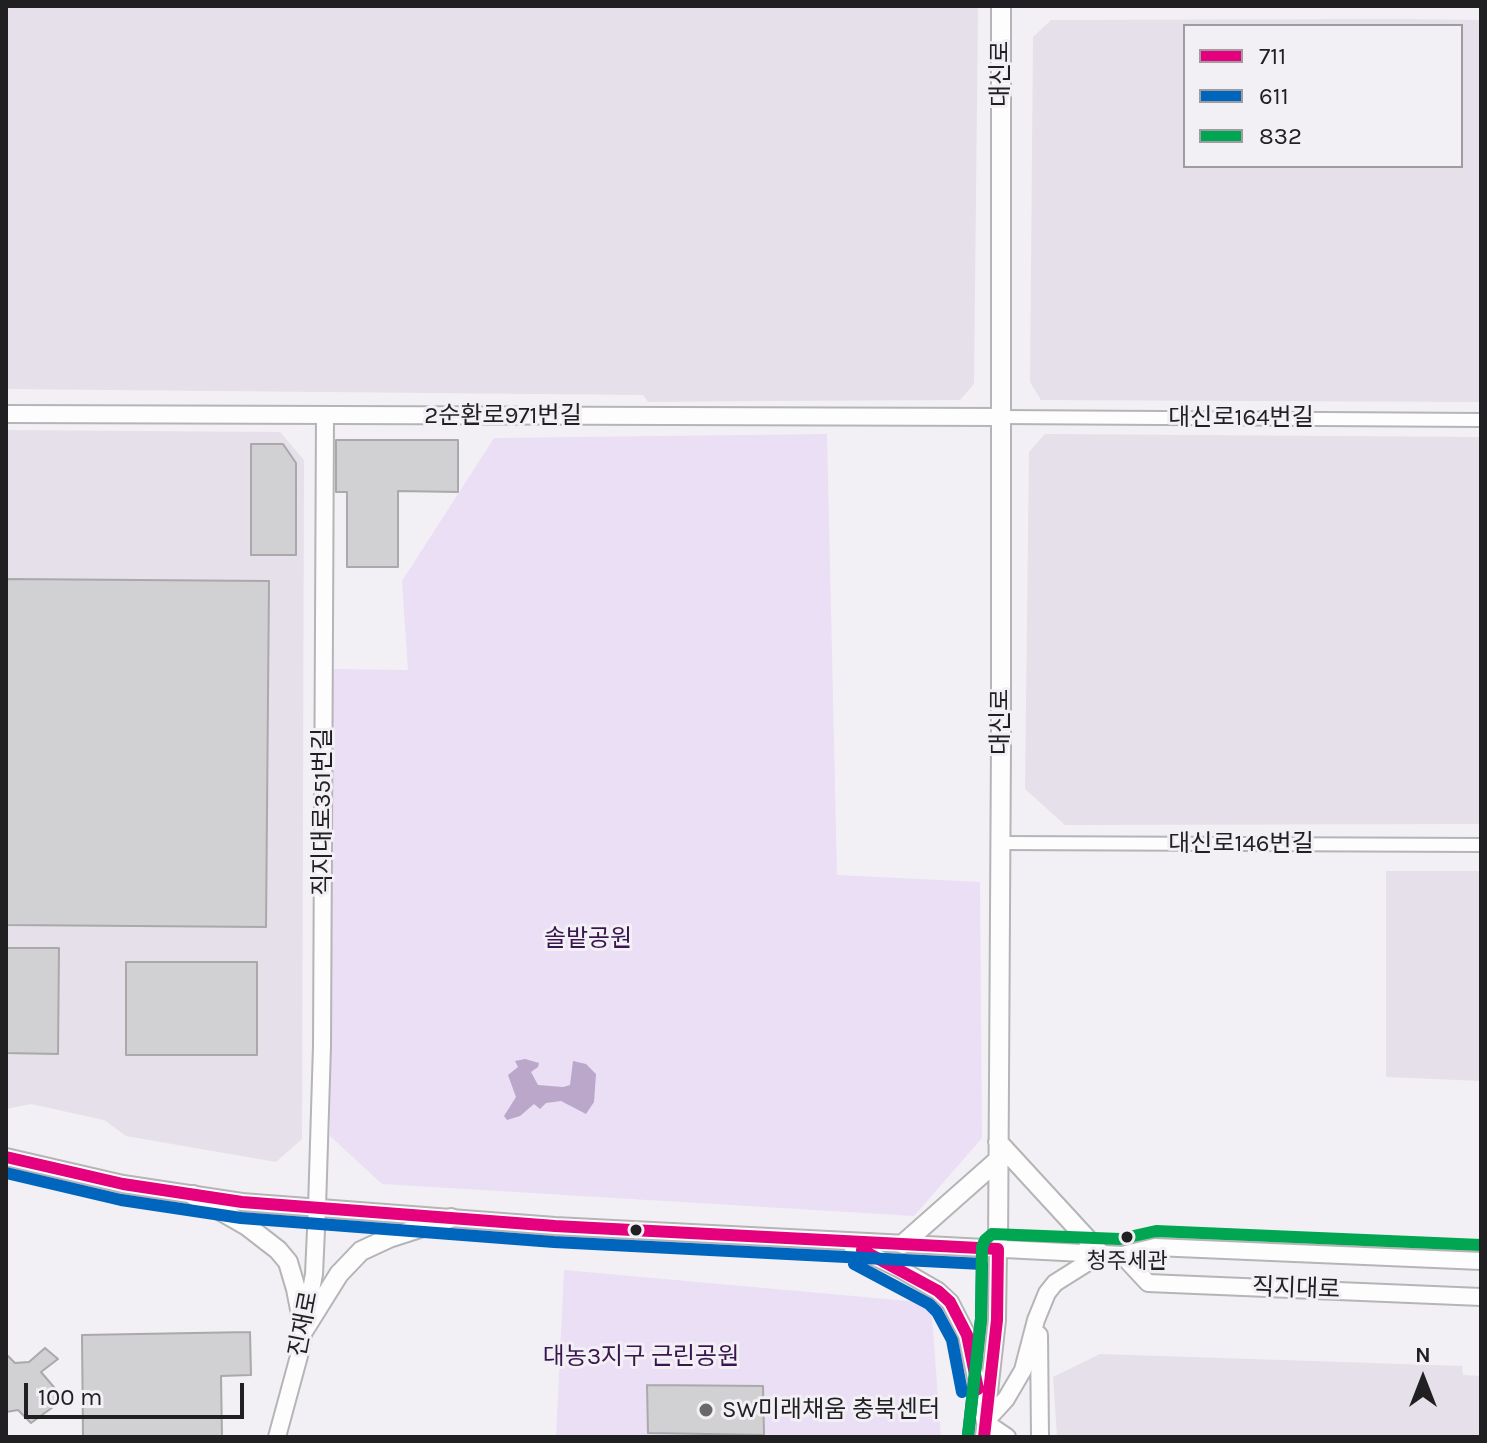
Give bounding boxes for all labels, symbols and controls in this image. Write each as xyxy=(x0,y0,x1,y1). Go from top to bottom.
legend xyxy=(1183,24,1463,168)
street label: 대신로 xyxy=(987,41,1015,107)
text: 711 xyxy=(1259,42,1286,70)
text: 611 xyxy=(1259,82,1289,110)
text: 832 xyxy=(1259,122,1302,150)
street label: 2순환로971번길 xyxy=(424,402,582,430)
street label: 대신로164번길 xyxy=(1168,404,1314,432)
street label: 대신로 xyxy=(987,689,1015,755)
street label: 직지대로351번길 xyxy=(309,728,337,896)
street label: 대신로146번길 xyxy=(1168,830,1314,858)
park label: 솔밭공원 xyxy=(544,925,632,953)
unlabelled marker xyxy=(628,1222,644,1238)
marker: 청주세관 xyxy=(1119,1229,1135,1245)
place label: 청주세관 xyxy=(1087,1249,1167,1275)
street label: 직지대로 xyxy=(1251,1273,1341,1305)
street label: 진재로 xyxy=(284,1289,324,1359)
north arrow xyxy=(1383,1339,1463,1419)
text: N xyxy=(1415,1342,1431,1368)
park label: 대농3지구 근린공원 xyxy=(543,1343,739,1371)
scale bar xyxy=(28,1367,248,1417)
text: 100 m xyxy=(38,1383,103,1411)
place label: SW미래채움 충북센터 xyxy=(722,1396,940,1424)
marker: SW미래채움 충북센터 xyxy=(697,1401,715,1419)

